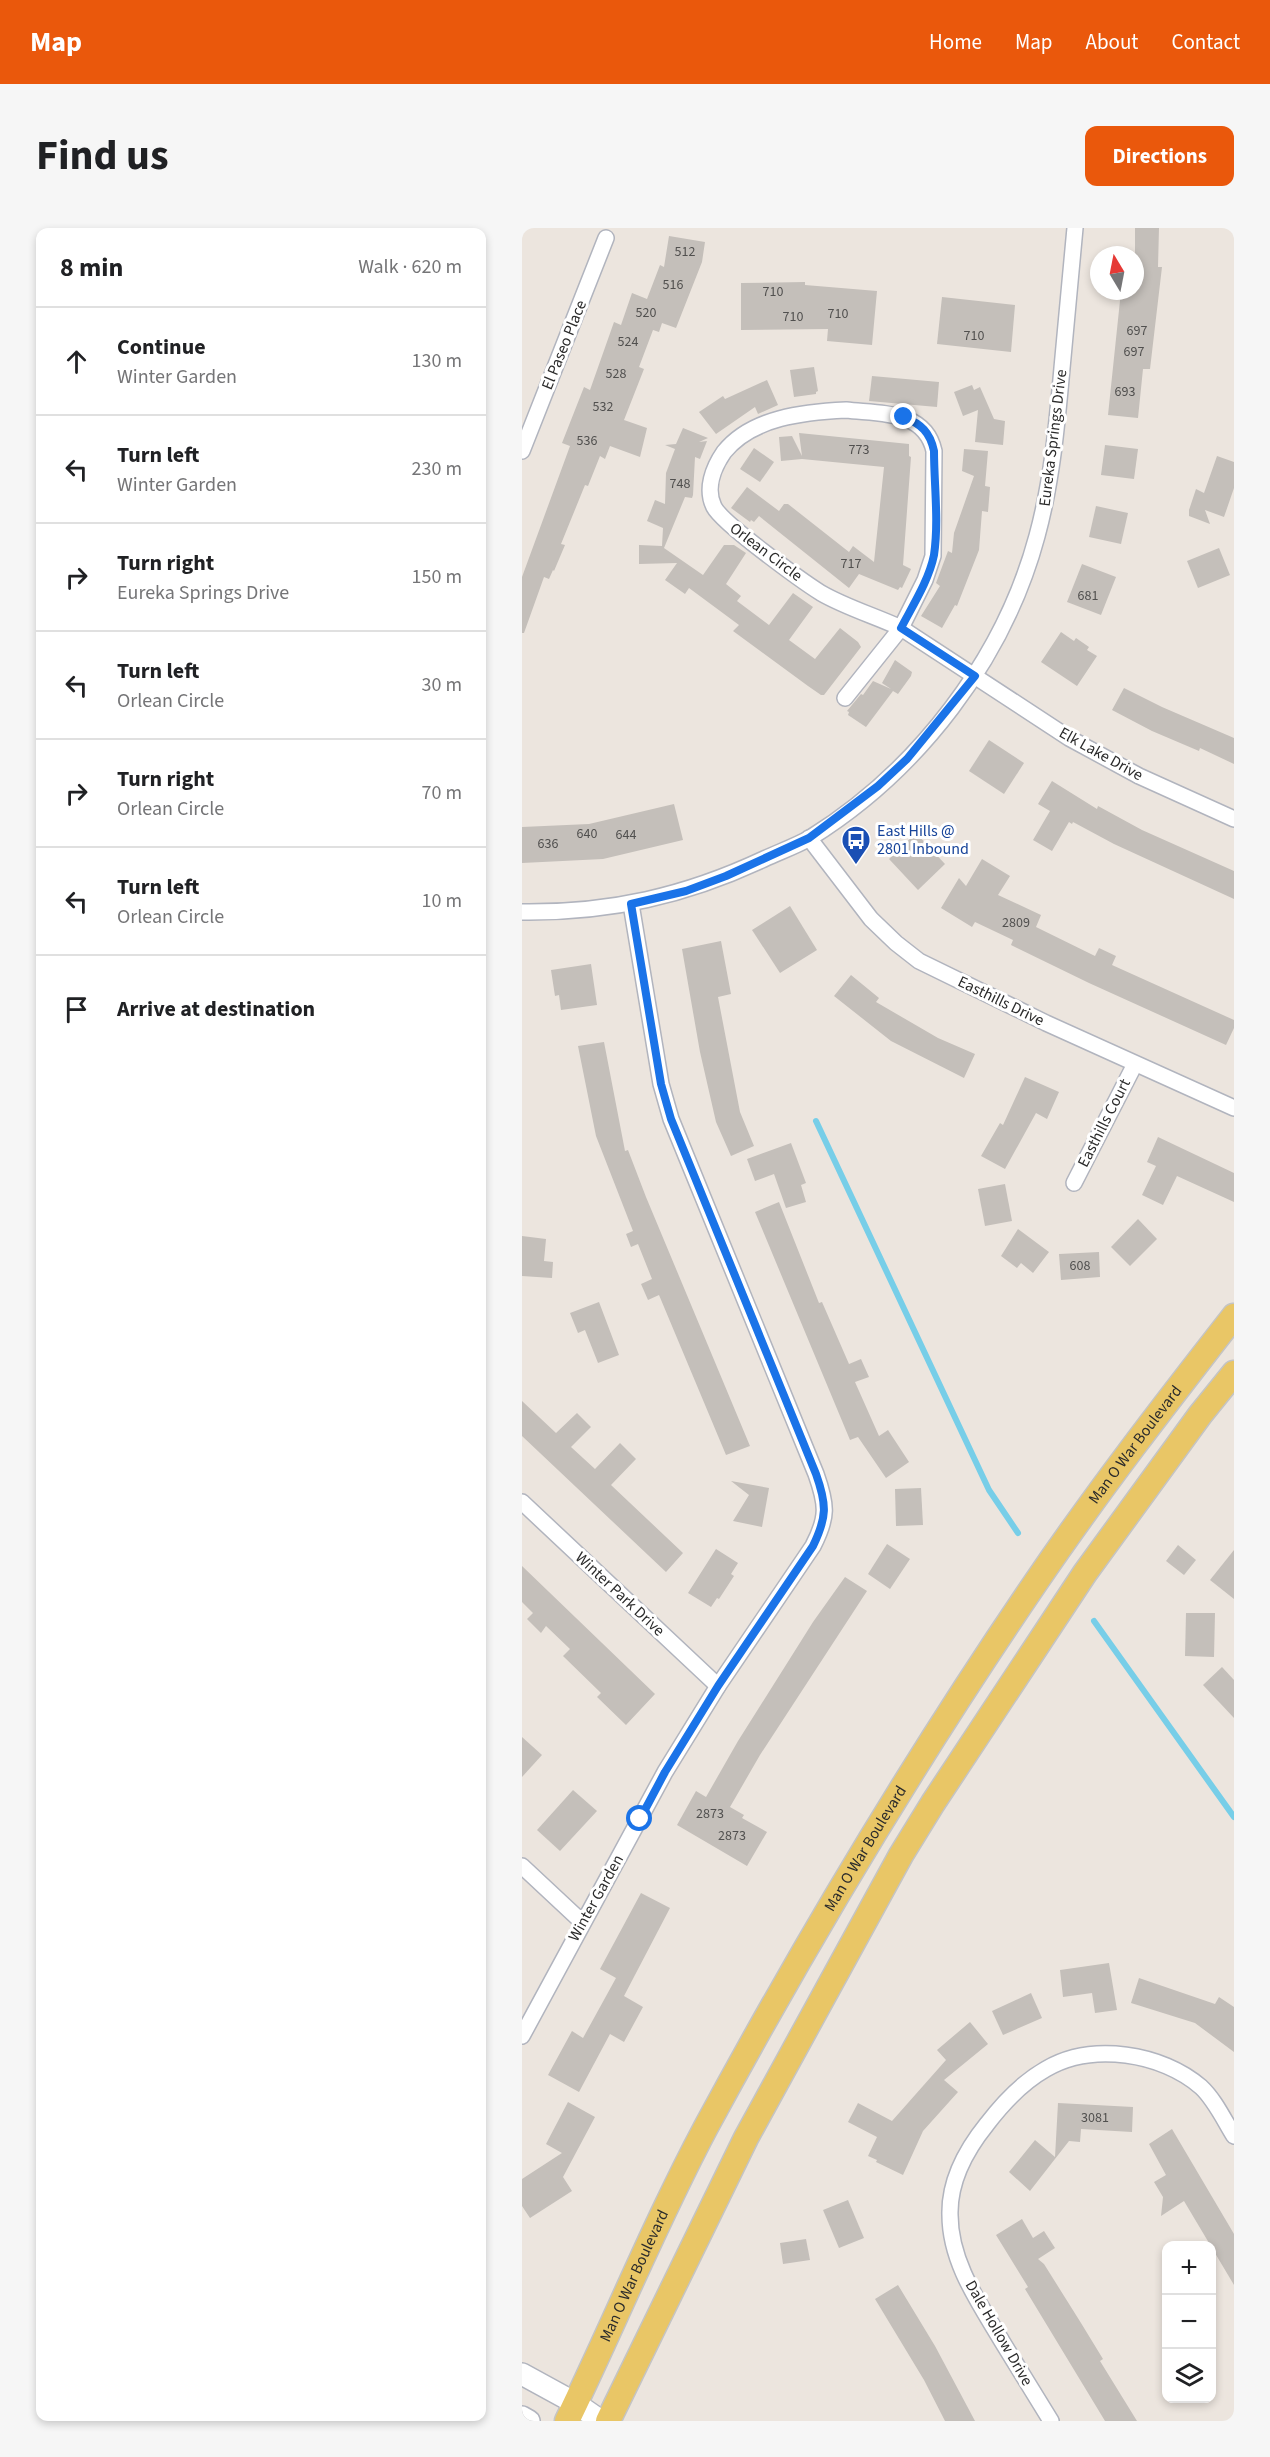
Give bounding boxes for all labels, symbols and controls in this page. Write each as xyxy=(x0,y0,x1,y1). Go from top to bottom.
text: Map xyxy=(30,22,82,62)
text: Home xyxy=(929,27,982,57)
text: Map xyxy=(1015,27,1053,57)
text: About xyxy=(1086,27,1138,57)
text: Contact xyxy=(1171,27,1240,57)
text: Find us xyxy=(36,126,169,186)
button: Directions xyxy=(1085,126,1234,186)
house number: 512 xyxy=(675,242,695,262)
north arrow xyxy=(1090,246,1144,300)
text: 8 min xyxy=(60,249,123,286)
text: Walk · 620 m xyxy=(358,253,462,281)
house number: 516 xyxy=(663,275,683,295)
house number: 710 xyxy=(763,282,783,302)
street label: El Paseo Place xyxy=(536,297,592,393)
house number: 520 xyxy=(636,303,656,323)
house number: 710 xyxy=(828,304,848,324)
house number: 710 xyxy=(783,307,803,327)
house number: 697 xyxy=(1127,321,1147,341)
house number: 710 xyxy=(964,326,984,346)
text: Continue xyxy=(117,331,206,363)
house number: 524 xyxy=(618,332,638,352)
house number: 697 xyxy=(1124,342,1144,362)
icon: ahead xyxy=(60,345,93,378)
text: 130 m xyxy=(412,347,462,375)
text: Winter Garden xyxy=(117,363,237,391)
house number: 528 xyxy=(606,364,626,384)
street label: Eureka Springs Drive xyxy=(1034,368,1072,508)
house number: 693 xyxy=(1115,382,1135,402)
house number: 532 xyxy=(593,397,613,417)
route end xyxy=(890,403,916,429)
house number: 536 xyxy=(577,431,597,451)
text: Turn left xyxy=(117,439,199,471)
house number: 773 xyxy=(849,440,869,460)
icon: left xyxy=(60,453,93,486)
text: 230 m xyxy=(412,455,462,483)
text: Winter Garden xyxy=(117,471,237,499)
house number: 748 xyxy=(670,474,690,494)
street label: Orlean Circle xyxy=(725,517,807,587)
text: Turn right xyxy=(117,547,214,579)
house number: 717 xyxy=(841,554,861,574)
icon: right xyxy=(60,561,93,594)
text: 150 m xyxy=(412,563,462,591)
text: Eureka Springs Drive xyxy=(117,579,289,607)
house number: 681 xyxy=(1078,586,1098,606)
text: Turn left xyxy=(117,655,199,687)
icon: left xyxy=(60,669,93,702)
text: 30 m xyxy=(422,671,462,699)
text: Orlean Circle xyxy=(117,687,224,715)
street label: Elk Lake Drive xyxy=(1055,722,1147,786)
text: Turn right xyxy=(117,763,214,795)
icon: right xyxy=(60,777,93,810)
text: 70 m xyxy=(422,779,462,807)
text: Orlean Circle xyxy=(117,795,224,823)
place label: East Hills @ 2801 Inbound xyxy=(877,820,969,860)
house number: 640 xyxy=(577,824,597,844)
bus stop icon: East Hills @ 2801 Inbound xyxy=(840,824,872,866)
house number: 644 xyxy=(616,825,636,845)
house number: 636 xyxy=(538,834,558,854)
text: Turn left xyxy=(117,871,199,903)
icon: left xyxy=(60,885,93,918)
text: 10 m xyxy=(422,887,462,915)
text: Orlean Circle xyxy=(117,903,224,931)
house number: 2809 xyxy=(1002,913,1030,933)
street label: Easthills Drive xyxy=(954,971,1048,1031)
icon: arrive xyxy=(60,993,93,1026)
text: Arrive at destination xyxy=(117,993,315,1025)
street label: Easthills Court xyxy=(1072,1075,1136,1171)
house number: 608 xyxy=(1070,1256,1090,1276)
street label: Man O War Boulevard xyxy=(1083,1381,1187,1509)
street label: Winter Park Drive xyxy=(570,1547,670,1641)
street label: Man O War Boulevard xyxy=(819,1782,912,1916)
house number: 2873 xyxy=(696,1804,724,1824)
route start xyxy=(626,1805,652,1831)
house number: 2873 xyxy=(718,1826,746,1846)
street label: Winter Garden xyxy=(563,1851,629,1945)
house number: 3081 xyxy=(1081,2108,1109,2128)
street label: Man O War Boulevard xyxy=(594,2206,674,2345)
map controls xyxy=(1162,2241,1216,2403)
button: + xyxy=(1162,2241,1216,2295)
street label: Dale Hollow Drive xyxy=(960,2276,1038,2390)
button: − xyxy=(1162,2295,1216,2349)
button: layers xyxy=(1162,2349,1216,2403)

